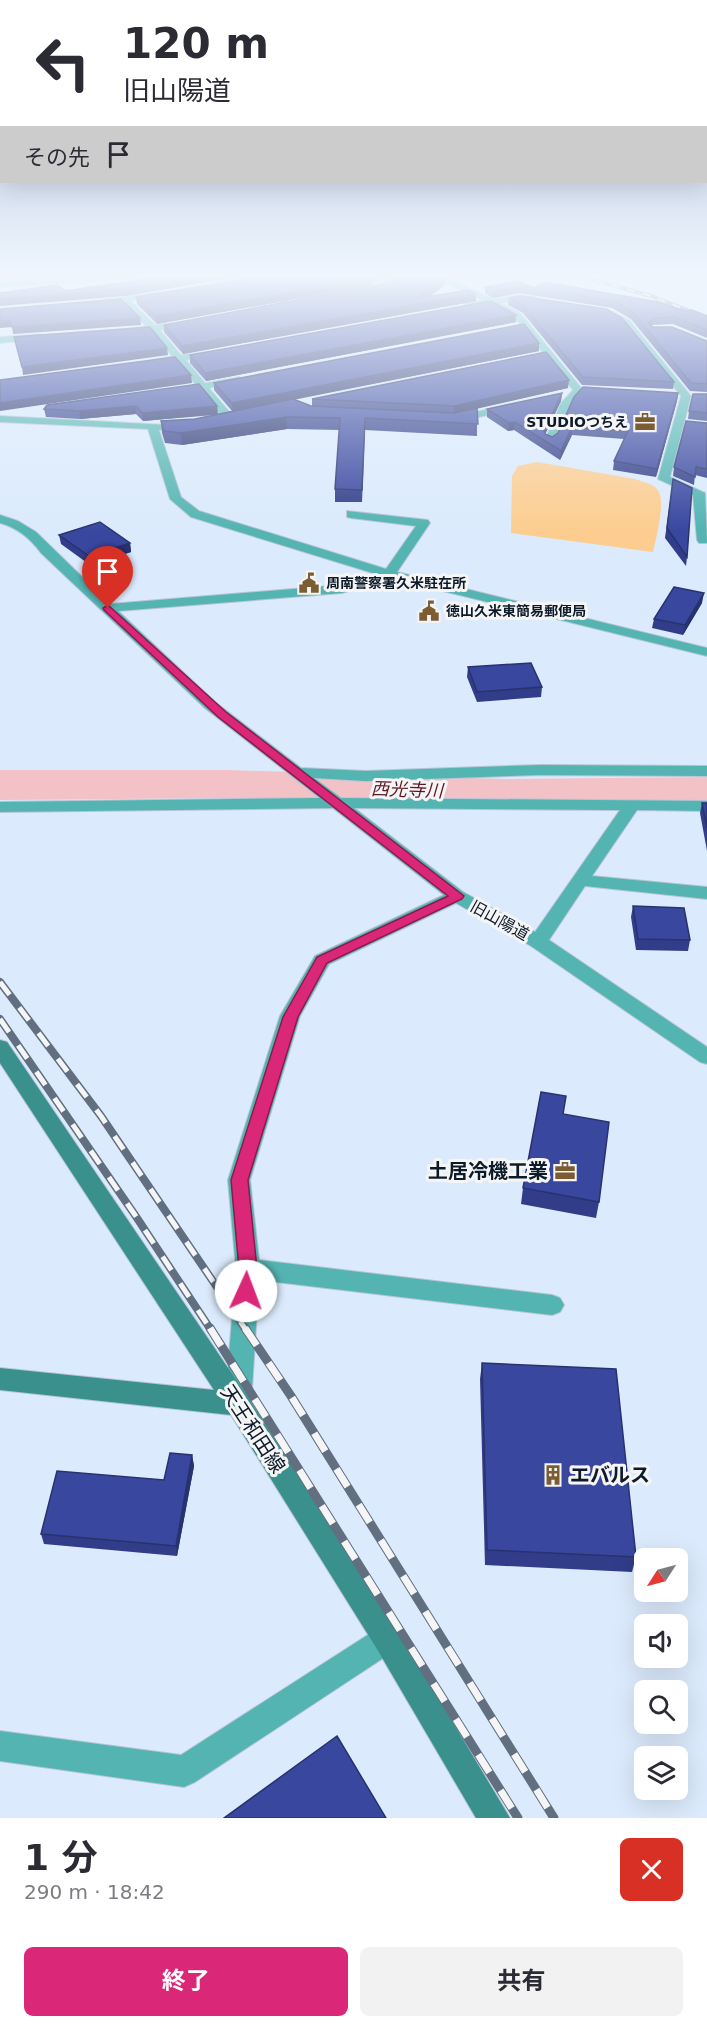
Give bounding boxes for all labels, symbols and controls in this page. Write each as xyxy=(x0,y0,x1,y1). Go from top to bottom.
text: 120 m xyxy=(123,19,269,68)
icon: left xyxy=(24,24,102,102)
text: 旧山陽道 xyxy=(123,75,231,106)
icon: arrive xyxy=(102,138,135,171)
text: その先 xyxy=(24,145,90,170)
office icon: STUDIOつちえ xyxy=(633,410,657,434)
place label: STUDIOつちえ xyxy=(526,414,628,430)
pin xyxy=(82,546,133,608)
icon: arrive xyxy=(91,555,124,588)
public building icon: 周南警察署久米駐在所 xyxy=(297,571,321,595)
place label: 周南警察署久米駐在所 xyxy=(326,575,466,591)
public building icon: 徳山久米東簡易郵便局 xyxy=(417,599,441,623)
place label: 徳山久米東簡易郵便局 xyxy=(446,603,586,619)
water label: 西光寺川 xyxy=(371,778,445,801)
street label: 旧山陽道 xyxy=(467,897,532,944)
place label: 土居冷機工業 xyxy=(428,1159,548,1183)
office icon: 土居冷機工業 xyxy=(553,1159,577,1183)
position arrow xyxy=(214,1259,278,1323)
street label: 天王和田線 xyxy=(216,1381,290,1477)
building icon: エバルス xyxy=(541,1463,565,1487)
place label: エバルス xyxy=(570,1463,650,1487)
north arrow xyxy=(634,1548,688,1602)
map controls xyxy=(634,1548,688,1800)
button: sound xyxy=(634,1614,688,1668)
button: search xyxy=(634,1680,688,1734)
button: layers xyxy=(634,1746,688,1800)
text: 1 分 xyxy=(24,1837,98,1878)
button: close xyxy=(620,1838,683,1901)
text: 290 m · 18:42 xyxy=(24,1880,165,1904)
button: 終了 xyxy=(24,1947,348,2016)
button: 共有 xyxy=(360,1947,683,2016)

